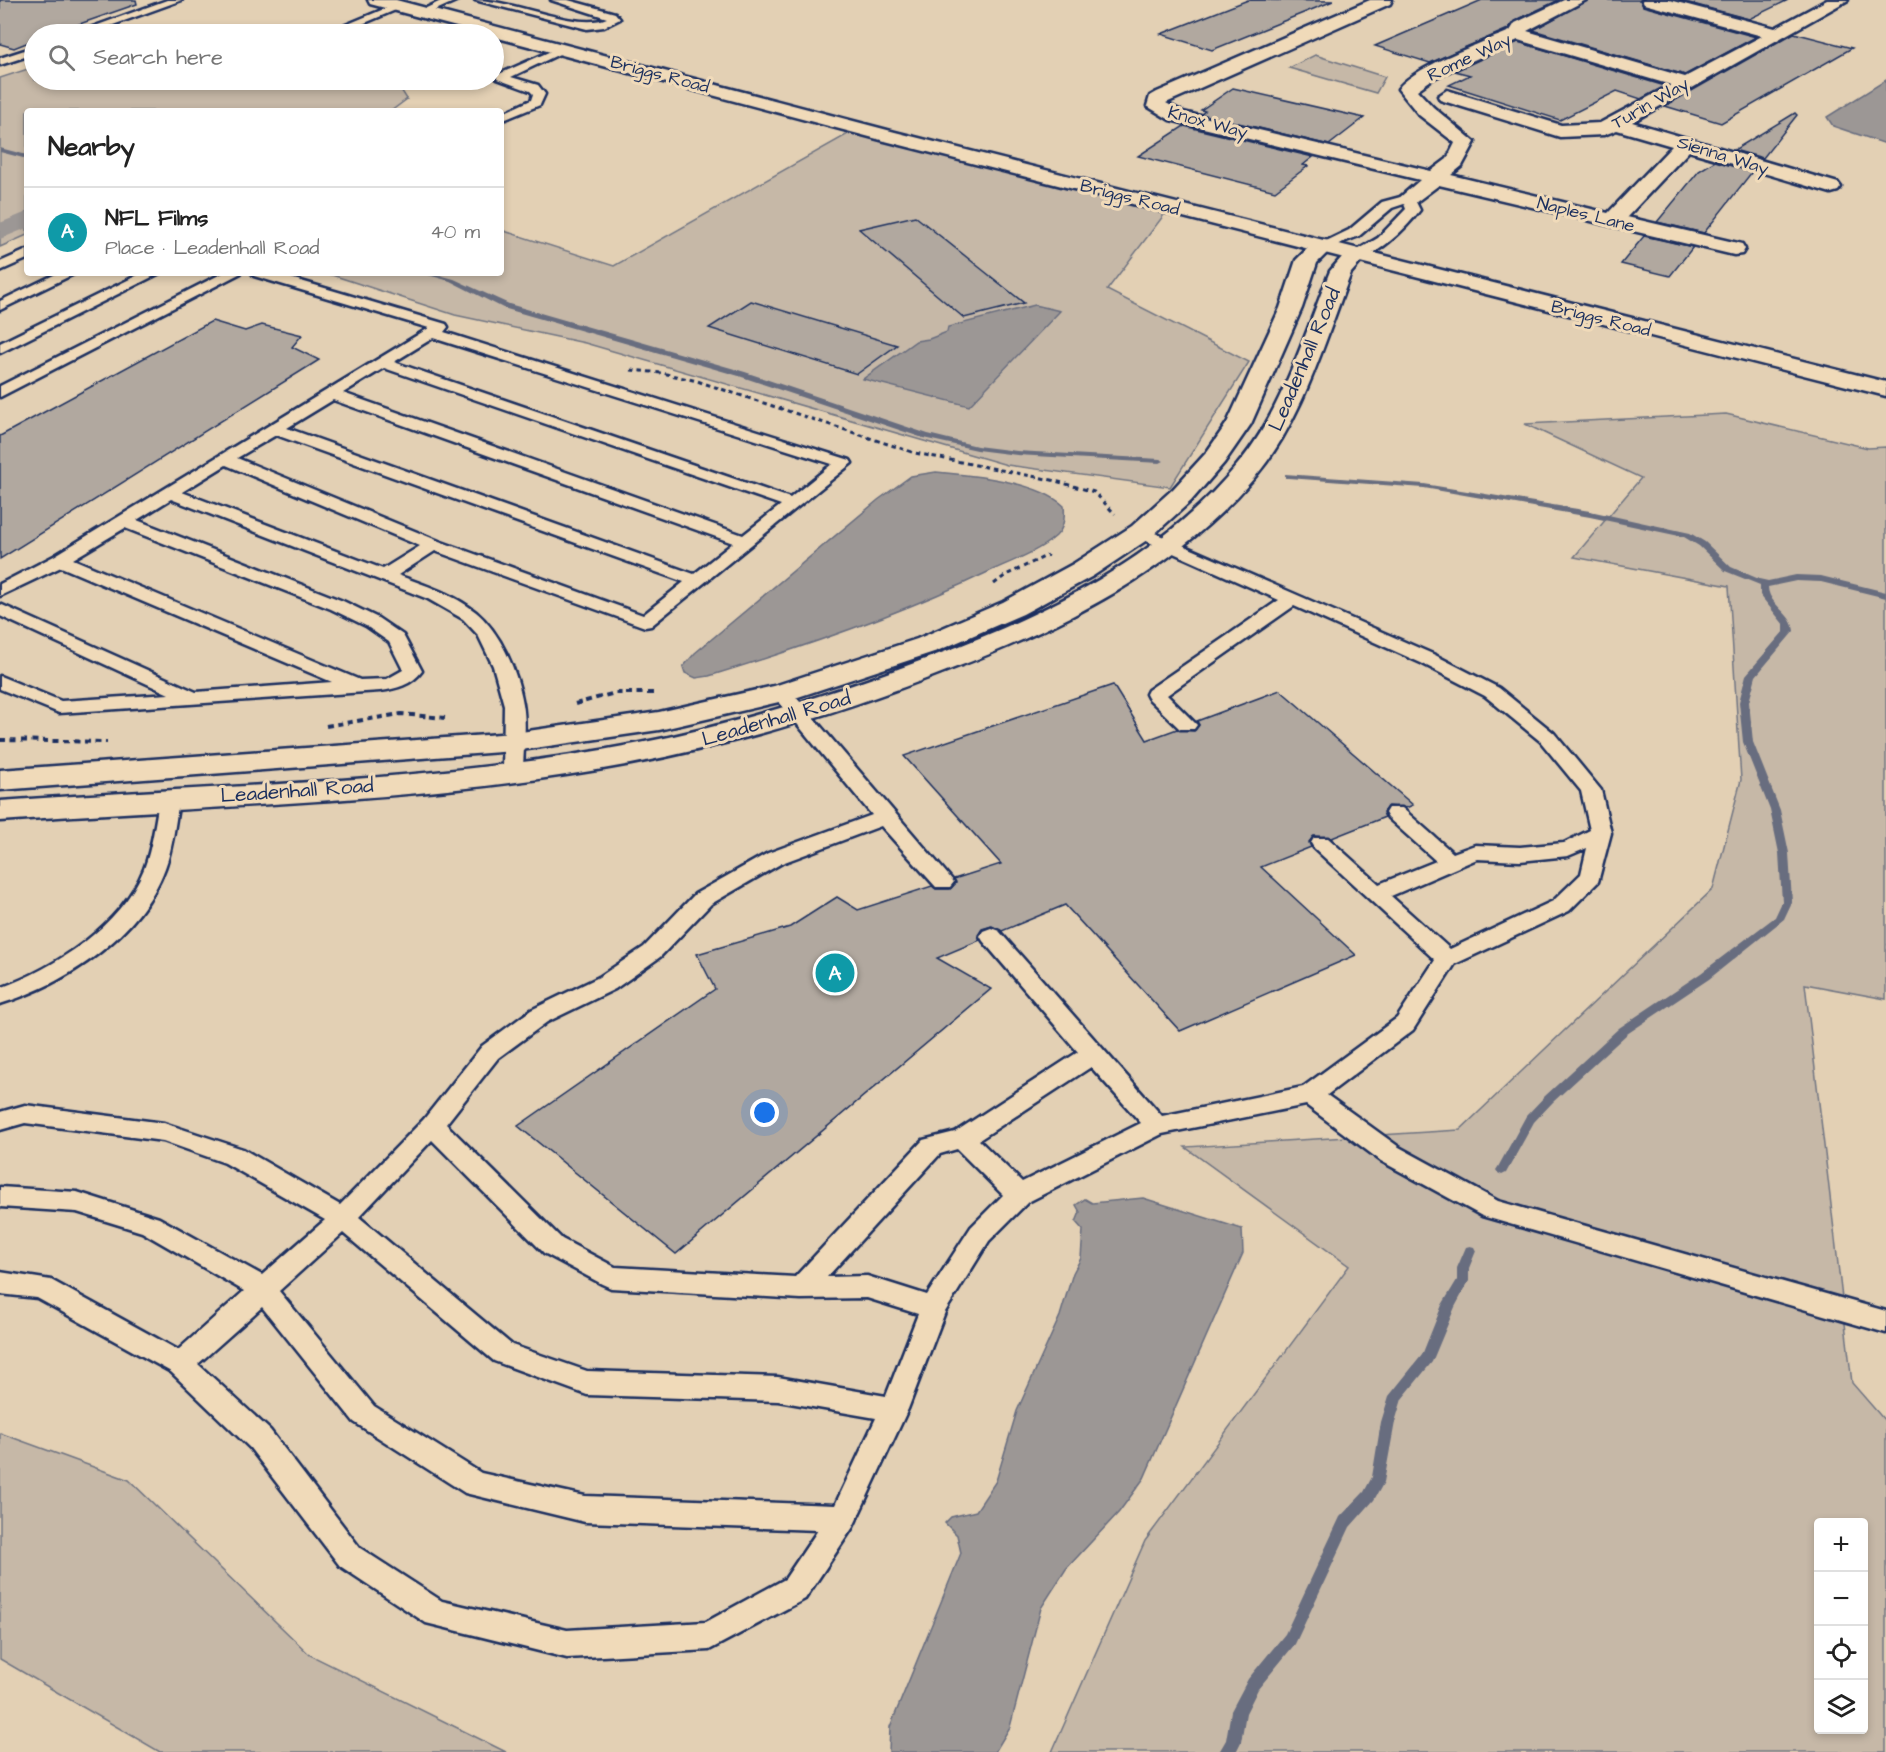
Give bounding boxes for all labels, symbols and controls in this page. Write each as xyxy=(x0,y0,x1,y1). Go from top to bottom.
search box xyxy=(24,24,504,90)
street label: Rome Way xyxy=(1423,27,1516,89)
icon: search xyxy=(45,41,78,74)
text: Search here xyxy=(93,42,223,73)
street label: Briggs Road xyxy=(607,49,712,101)
street label: Turin Way xyxy=(1607,71,1694,136)
street label: Knox Way xyxy=(1165,100,1251,146)
text: Nearby xyxy=(48,129,135,165)
street label: Sienna Way xyxy=(1674,130,1772,182)
street label: Briggs Road xyxy=(1077,173,1182,223)
street label: Naples Lane xyxy=(1535,190,1637,239)
text: NFL Films xyxy=(105,203,208,234)
text: A xyxy=(61,218,74,246)
text: 40 m xyxy=(430,218,480,246)
text: Place · Leadenhall Road xyxy=(105,234,320,262)
street label: Leadenhall Road xyxy=(1261,283,1348,436)
street label: Briggs Road xyxy=(1548,294,1653,344)
street label: Leadenhall Road xyxy=(698,683,854,754)
street label: Leadenhall Road xyxy=(219,771,375,810)
pin: A xyxy=(816,950,854,996)
your location xyxy=(750,1098,779,1127)
map controls xyxy=(1814,1518,1868,1734)
button: + xyxy=(1814,1518,1868,1572)
button: − xyxy=(1814,1572,1868,1626)
button: locate xyxy=(1814,1626,1868,1680)
button: layers xyxy=(1814,1680,1868,1734)

